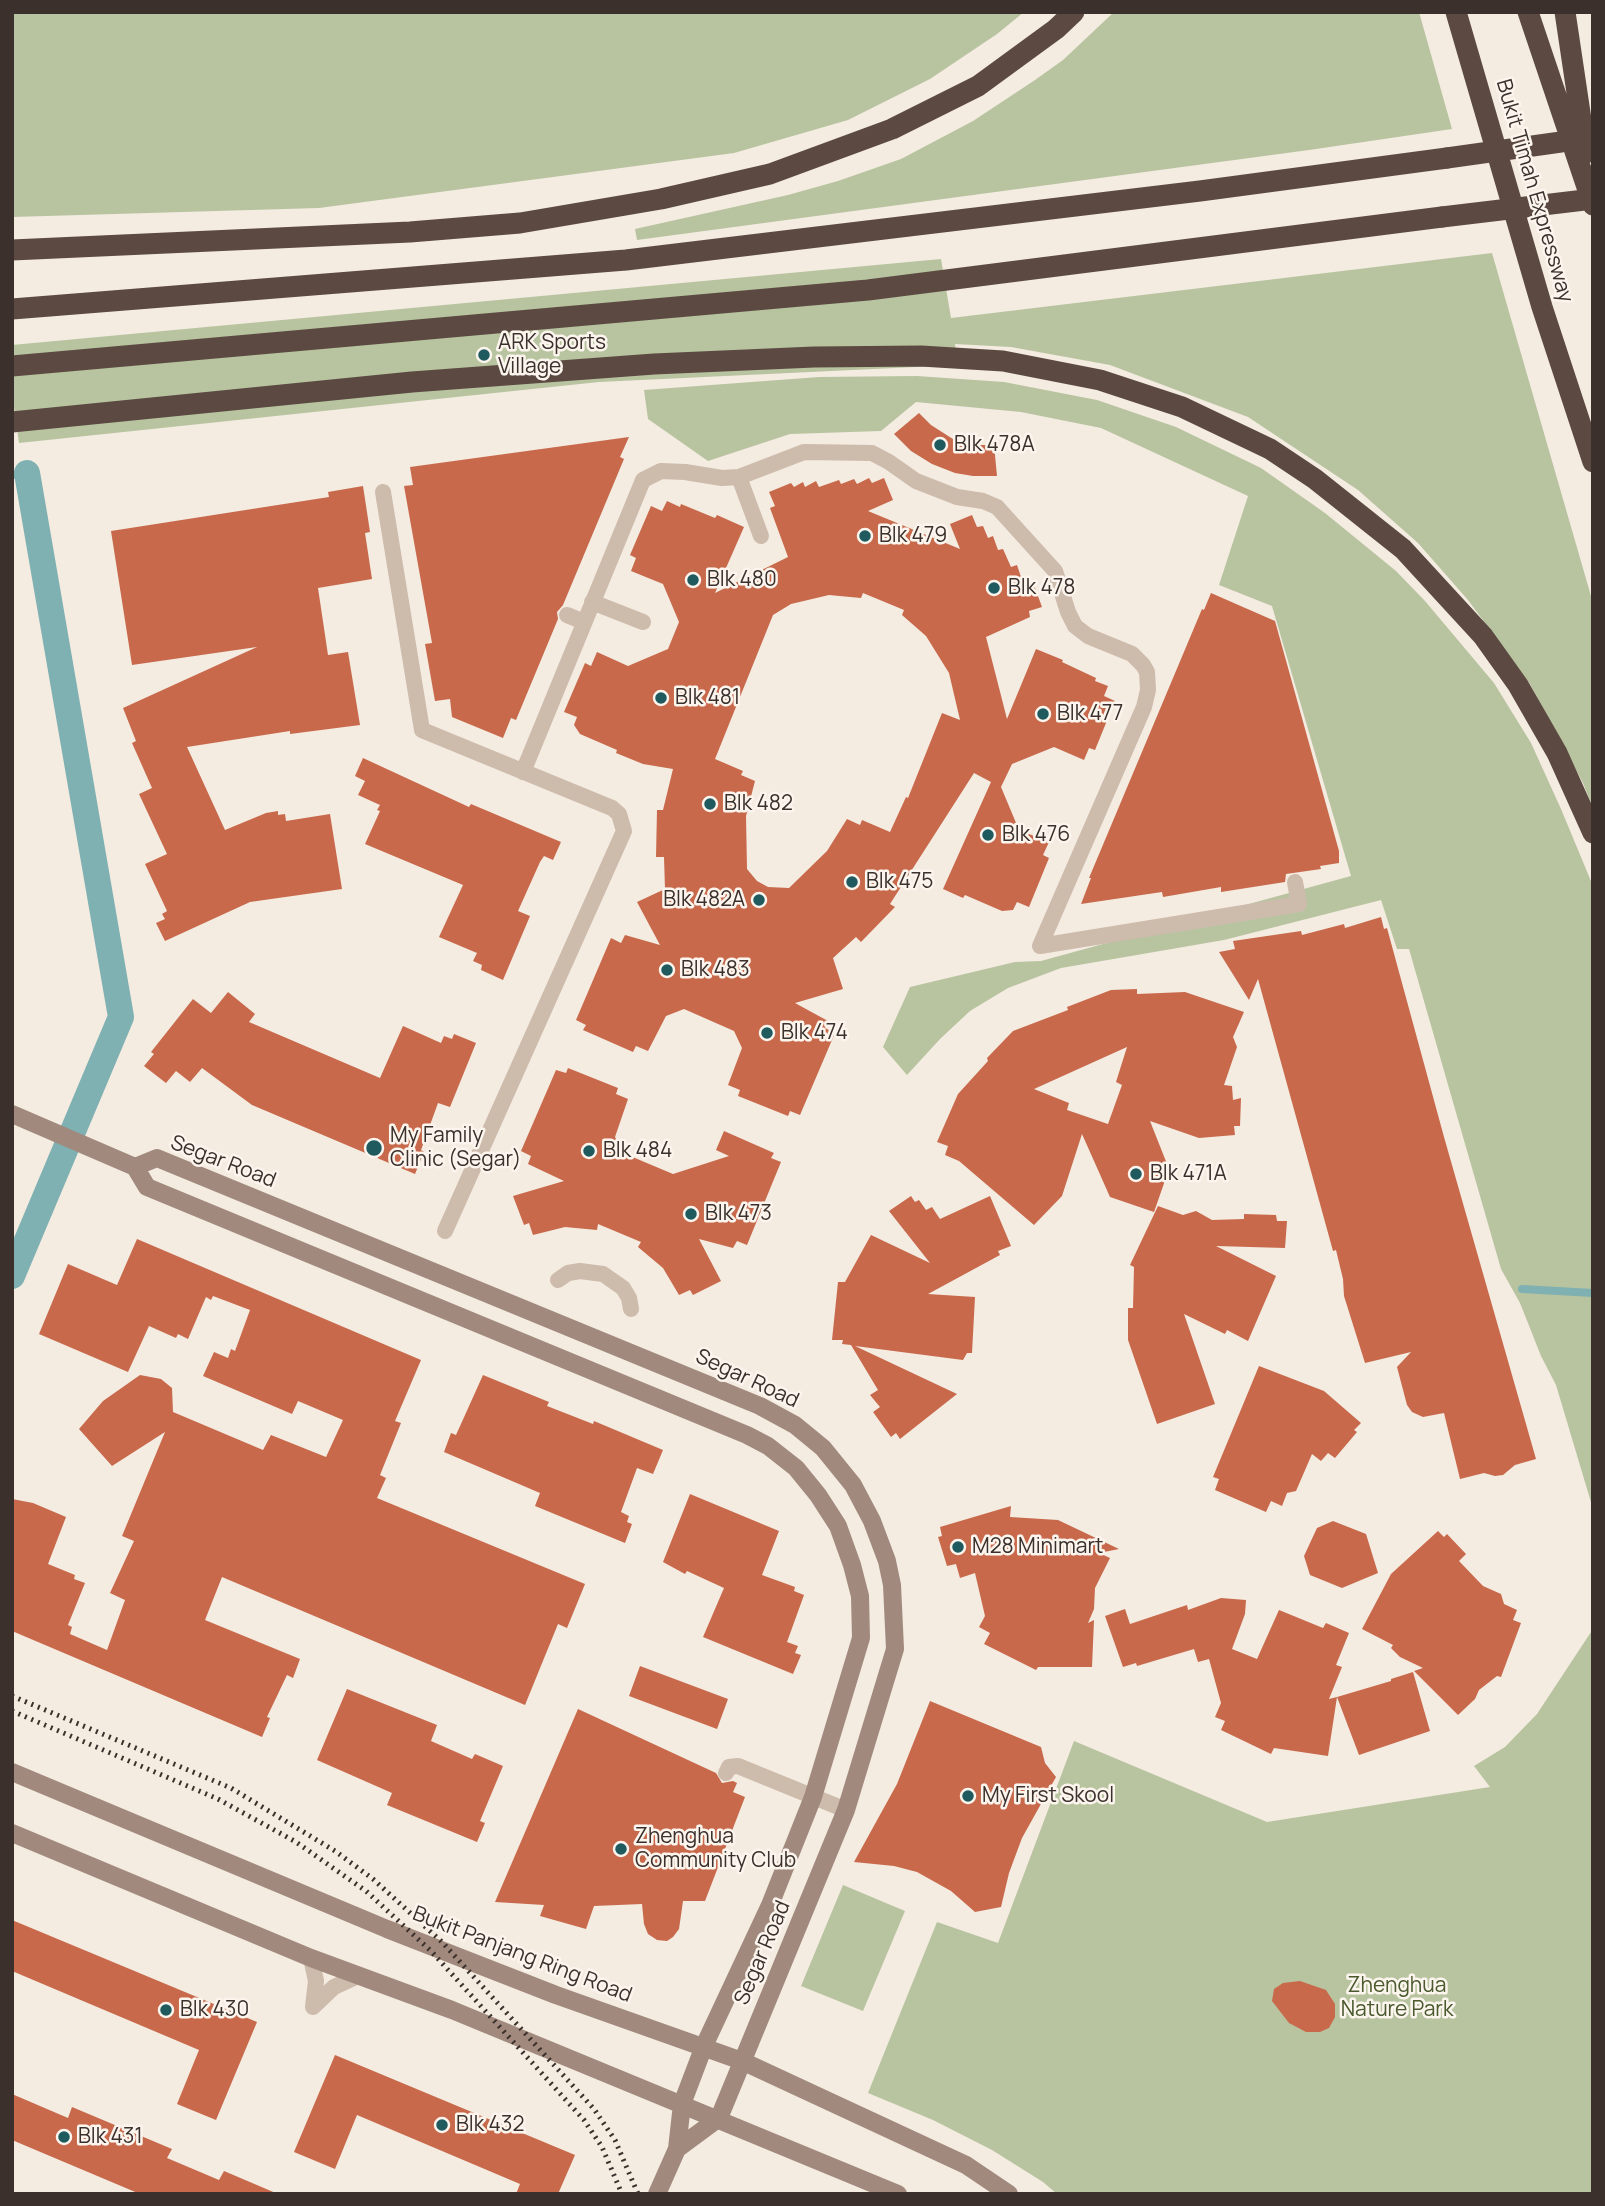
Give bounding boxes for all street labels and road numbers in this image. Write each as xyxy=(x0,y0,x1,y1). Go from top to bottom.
street label: Bukit Timah Expressway xyxy=(1490,76,1578,306)
street label: Segar Road xyxy=(167,1130,279,1194)
street label: Segar Road xyxy=(691,1344,803,1414)
street label: Segar Road xyxy=(730,1897,796,2009)
street label: Bukit Panjang Ring Road xyxy=(409,1902,635,2008)

